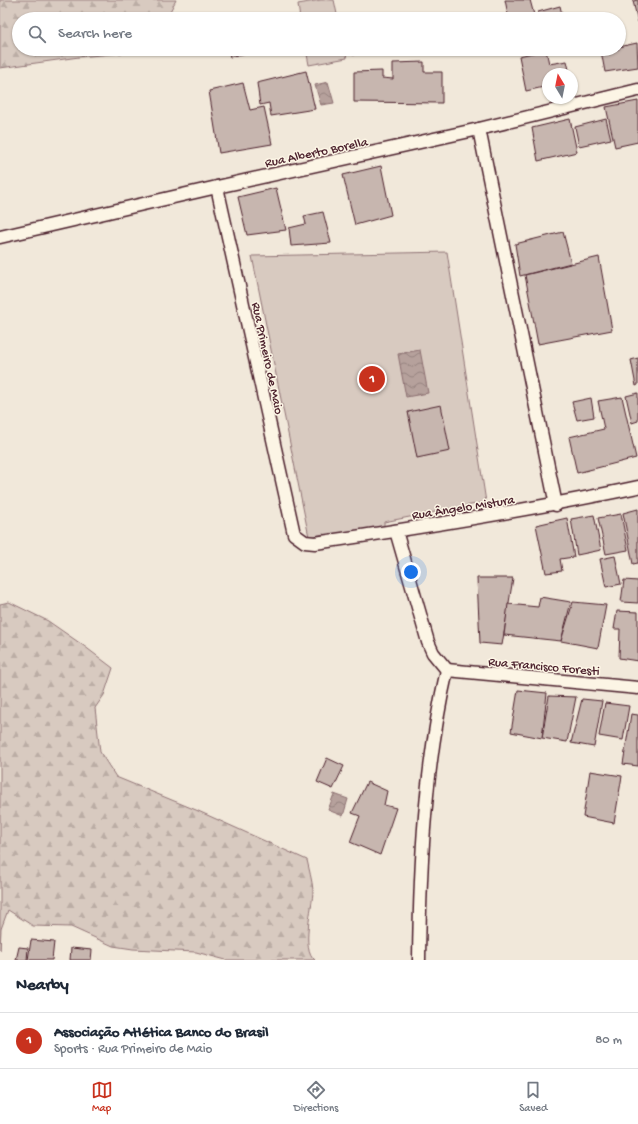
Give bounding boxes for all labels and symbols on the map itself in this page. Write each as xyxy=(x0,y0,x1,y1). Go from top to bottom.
north arrow xyxy=(542,68,578,104)
street label: Rua Alberto Borella xyxy=(264,135,370,172)
street label: Rua Primeiro de Maio xyxy=(247,301,286,416)
pin: 1 xyxy=(359,364,385,394)
street label: Rua Ângelo Mistura xyxy=(411,491,517,524)
your location xyxy=(401,562,421,582)
street label: Rua Francisco Foresti xyxy=(487,655,600,680)

